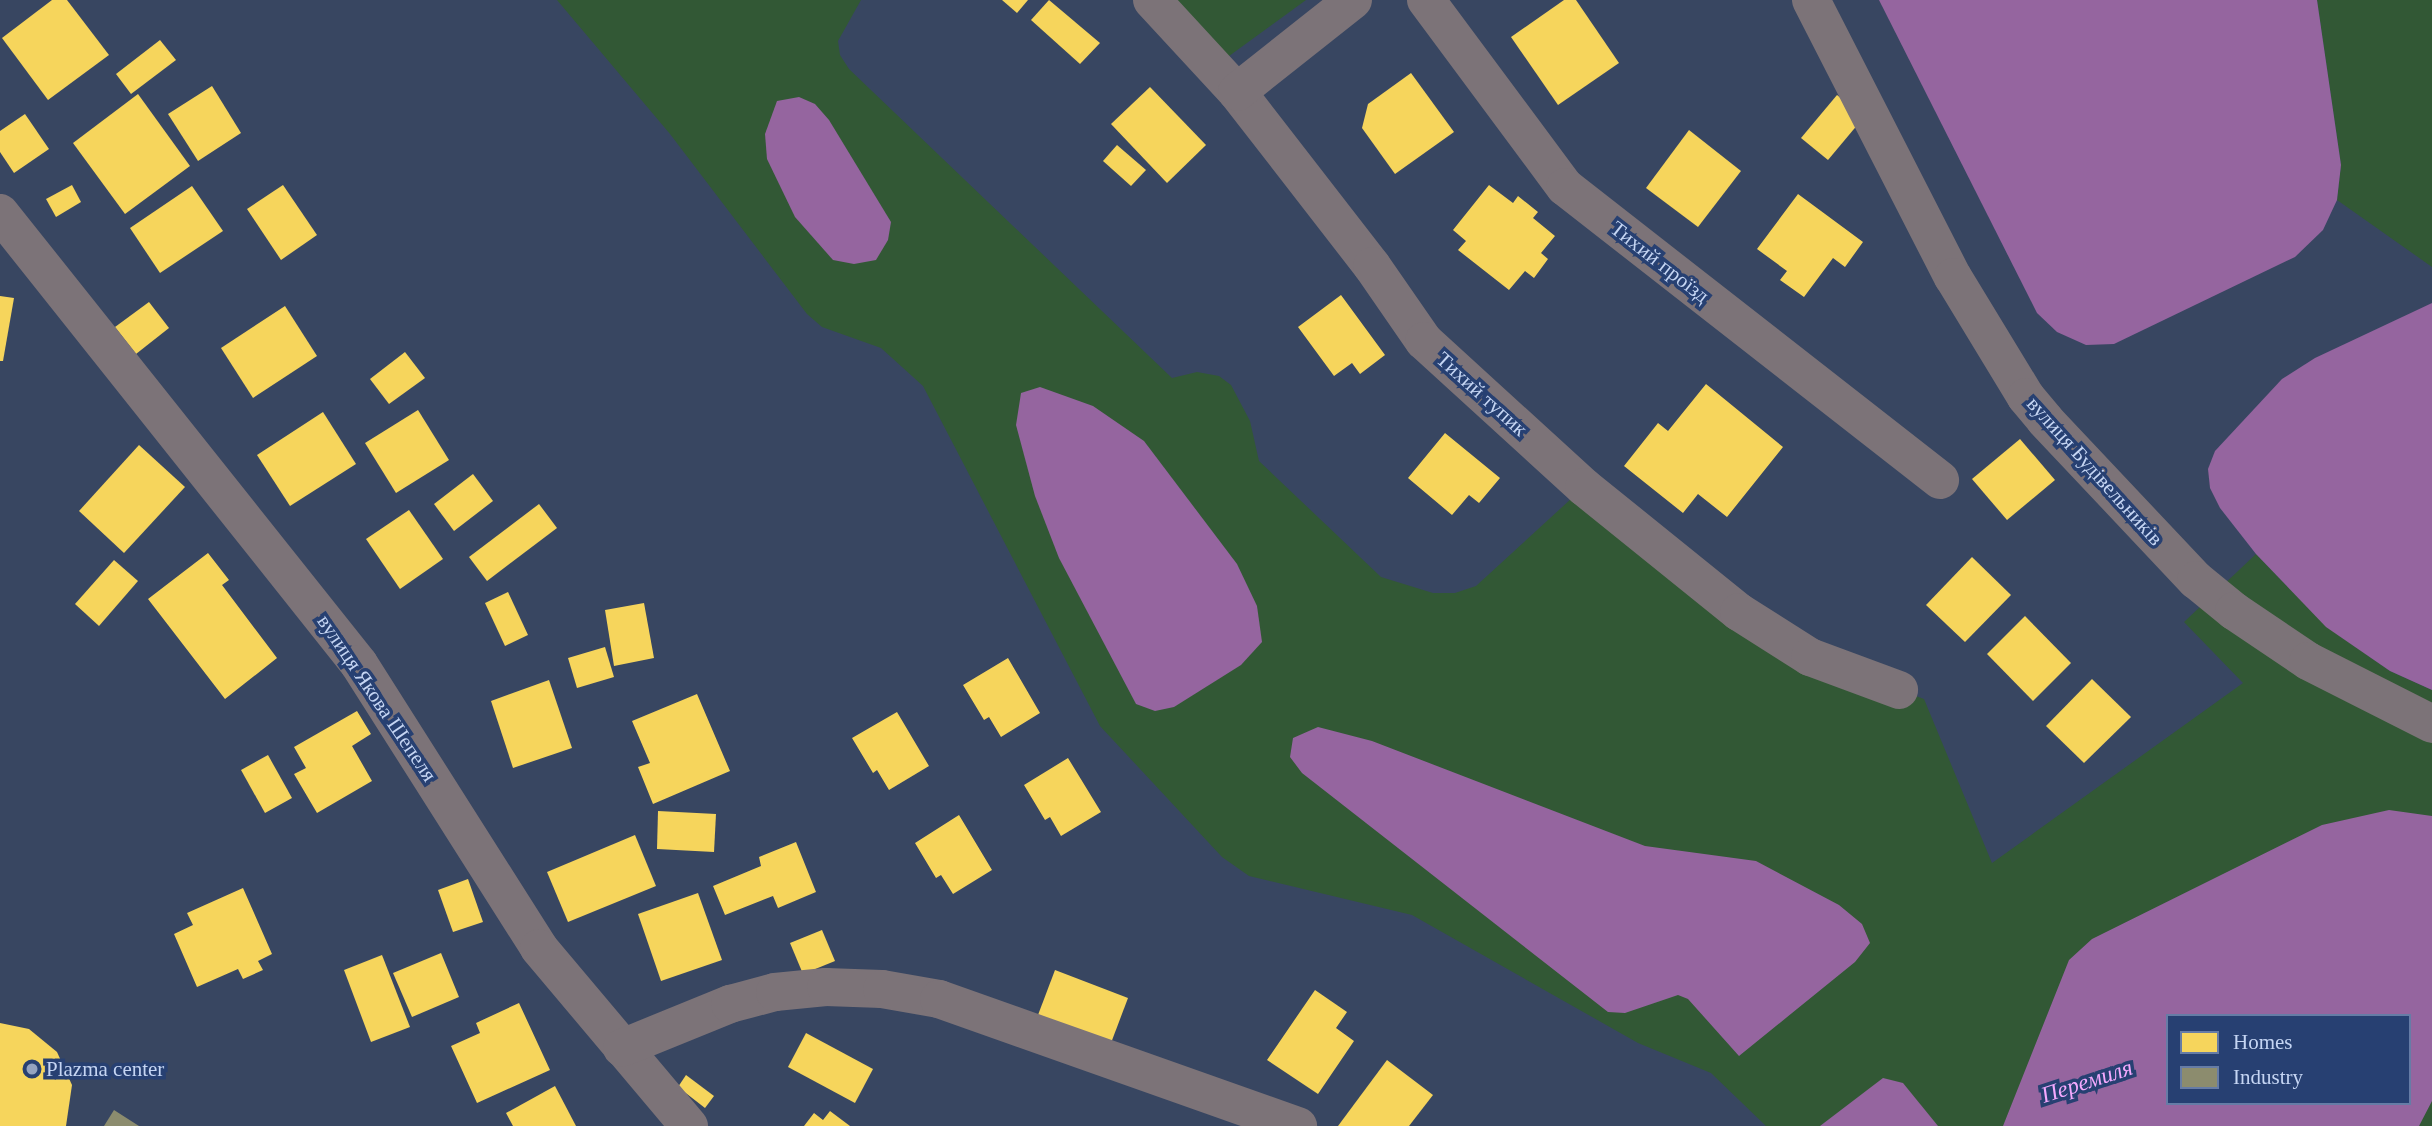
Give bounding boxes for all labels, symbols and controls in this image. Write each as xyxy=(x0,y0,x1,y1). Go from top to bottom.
street label: Тихий проїзд xyxy=(1606,216,1714,308)
street label: Тихий тупик xyxy=(1431,347,1533,441)
street label: вулиця Будівельників xyxy=(2022,391,2168,551)
street label: вулиця Якова Шепеля xyxy=(312,610,442,786)
legend xyxy=(2166,1014,2411,1105)
text: Homes xyxy=(2233,1030,2293,1054)
water label: Перемиля xyxy=(2038,1054,2136,1110)
place label: Plazma center xyxy=(46,1056,164,1082)
marker: Plazma center xyxy=(24,1061,40,1077)
text: Industry xyxy=(2233,1065,2303,1089)

